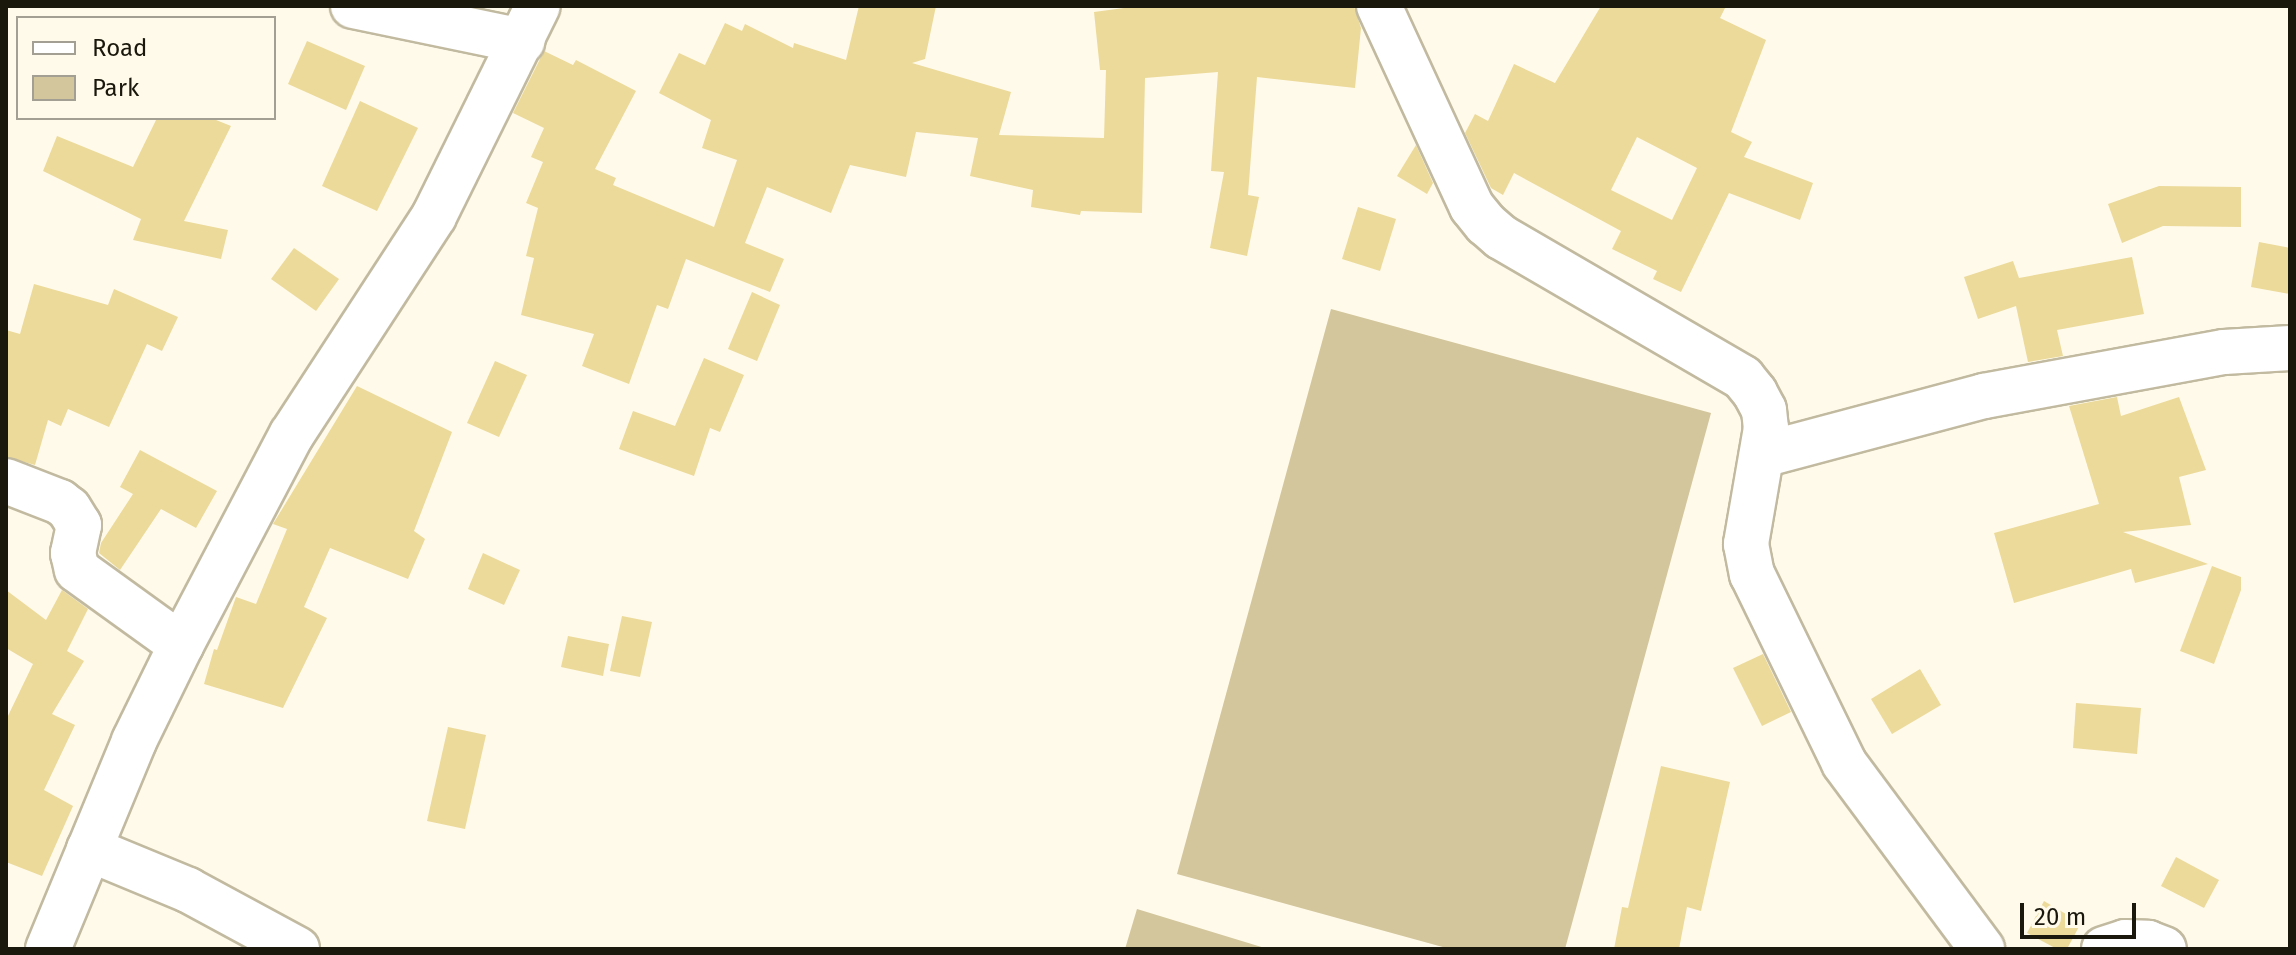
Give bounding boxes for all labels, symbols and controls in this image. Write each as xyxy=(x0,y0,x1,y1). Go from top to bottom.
legend xyxy=(16,16,276,120)
text: Road xyxy=(92,34,147,62)
text: Park xyxy=(92,74,139,102)
scale bar xyxy=(2024,887,2140,937)
text: 20 m xyxy=(2034,903,2086,931)

